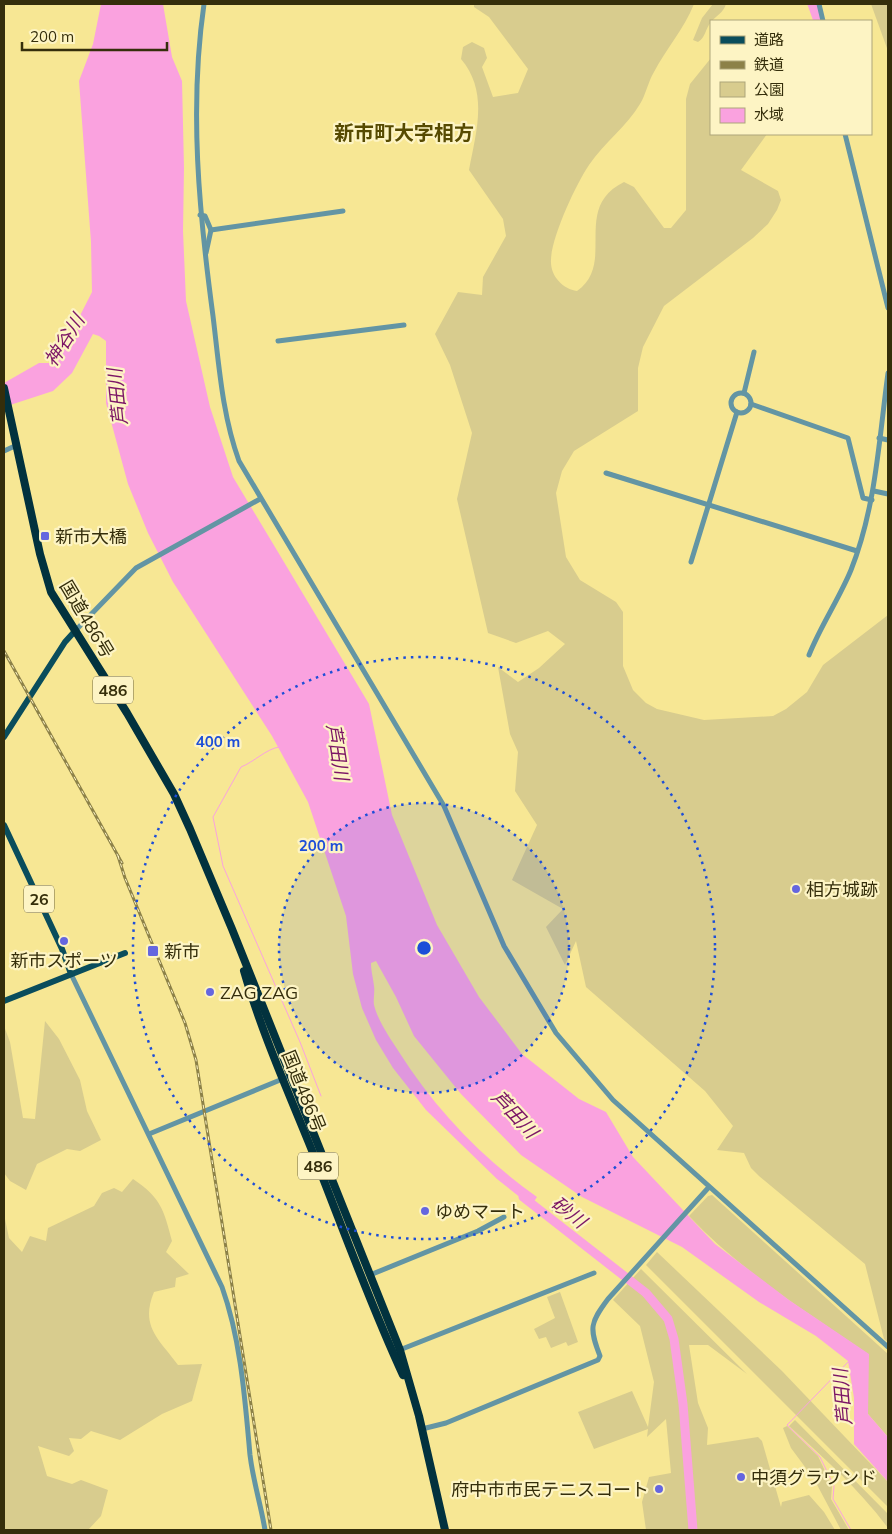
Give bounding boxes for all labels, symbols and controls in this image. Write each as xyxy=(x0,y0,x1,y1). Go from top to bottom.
scale bar xyxy=(22,20,168,52)
legend xyxy=(710,20,872,135)
text: 200 m xyxy=(30,27,74,46)
text: 道路 xyxy=(754,30,784,49)
text: 鉄道 xyxy=(754,55,784,74)
text: 公園 xyxy=(754,80,784,99)
text: 水域 xyxy=(754,105,784,124)
district label: 新市町大字相方 xyxy=(334,120,474,145)
water label: 神谷川 xyxy=(39,308,90,371)
water label: 芦田川 xyxy=(102,365,132,427)
place label: 新市大橋 xyxy=(55,525,127,548)
marker: 新市大橋 xyxy=(39,530,51,542)
street label: 国道486号 xyxy=(55,576,119,662)
road number: 486 xyxy=(93,676,133,704)
water label: 芦田川 xyxy=(322,722,355,784)
text: 400 m xyxy=(196,732,240,751)
text: 200 m xyxy=(299,836,343,855)
place label: 相方城跡 xyxy=(806,878,878,901)
marker: 相方城跡 xyxy=(790,883,802,895)
road number: 26 xyxy=(24,886,54,912)
marker: 新市スポーツ xyxy=(58,935,70,947)
centre of rings xyxy=(415,939,433,957)
place label: 新市 xyxy=(164,940,200,963)
marker: 新市 xyxy=(146,944,160,958)
place label: 新市スポーツ xyxy=(10,949,118,972)
place label: ZAG ZAG xyxy=(220,981,298,1004)
marker: ZAG ZAG xyxy=(204,986,216,998)
street label: 国道486号 xyxy=(277,1047,331,1135)
water label: 芦田川 xyxy=(487,1085,545,1144)
road number: 486 xyxy=(298,1152,338,1180)
water label: 砂川 xyxy=(547,1191,593,1234)
place label: ゆめマート xyxy=(435,1200,525,1223)
marker: ゆめマート xyxy=(419,1205,431,1217)
water label: 芦田川 xyxy=(827,1366,856,1426)
place label: 中須グラウンド xyxy=(751,1466,877,1489)
marker: 中須グラウンド xyxy=(735,1471,747,1483)
place label: 府中市市民テニスコート xyxy=(451,1478,649,1501)
marker: 府中市市民テニスコート xyxy=(653,1483,665,1495)

